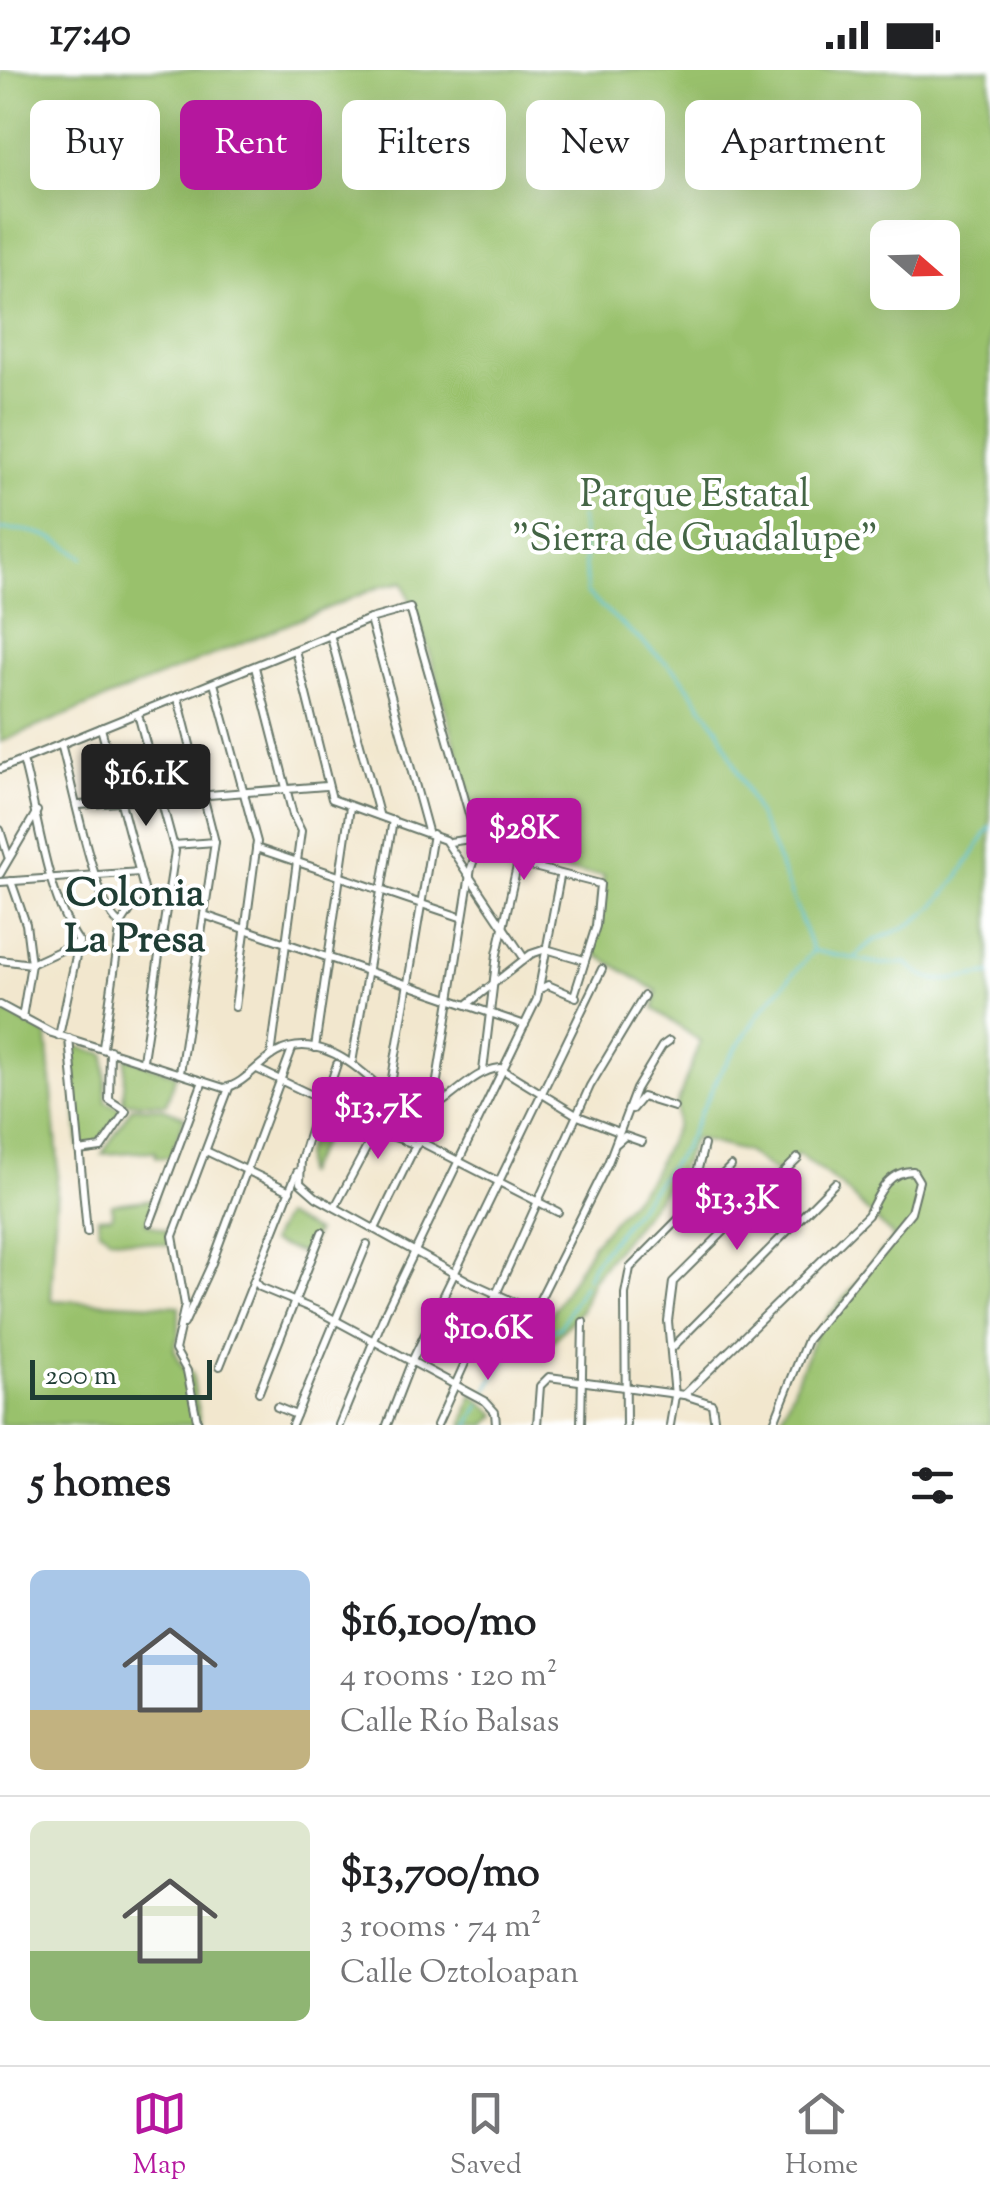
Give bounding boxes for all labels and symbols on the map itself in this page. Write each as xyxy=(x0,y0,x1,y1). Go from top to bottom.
north arrow xyxy=(870,220,960,310)
park label: Parque Estatal "Sierra de Guadalupe" xyxy=(512,470,878,568)
pin: $16.1K xyxy=(65,744,227,829)
pin: $28K xyxy=(465,798,583,883)
district label: Colonia La Presa xyxy=(65,867,206,970)
pin: $13.7K xyxy=(297,1077,459,1162)
pin: $13.3K xyxy=(656,1168,818,1253)
pin: $10.6K xyxy=(407,1298,569,1383)
scale bar xyxy=(30,1355,212,1400)

